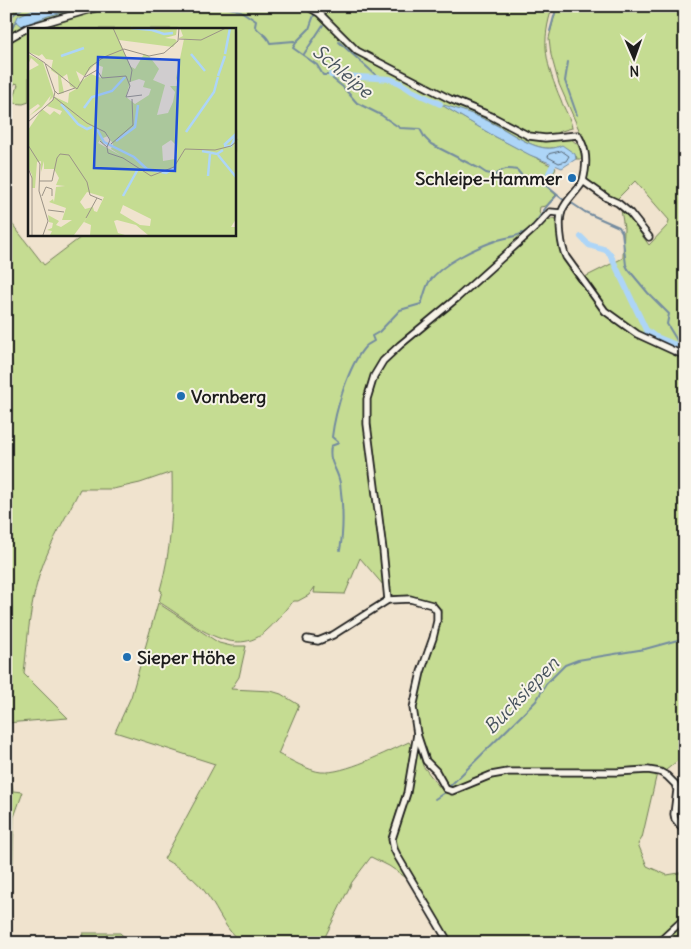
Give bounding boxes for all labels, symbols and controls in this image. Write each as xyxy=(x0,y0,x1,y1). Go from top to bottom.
inset map xyxy=(28,28,235,235)
north arrow xyxy=(608,32,658,82)
water label: Schleipe xyxy=(308,39,379,104)
text: N xyxy=(629,62,640,80)
place label: Schleipe-Hammer xyxy=(415,167,563,190)
marker: Schleipe-Hammer xyxy=(566,172,578,184)
place label: Vornberg xyxy=(191,385,266,408)
marker: Vornberg xyxy=(175,390,187,402)
place label: Sieper Höhe xyxy=(137,646,236,669)
marker: Sieper Höhe xyxy=(121,651,133,663)
water label: Bucksiepen xyxy=(478,651,564,739)

